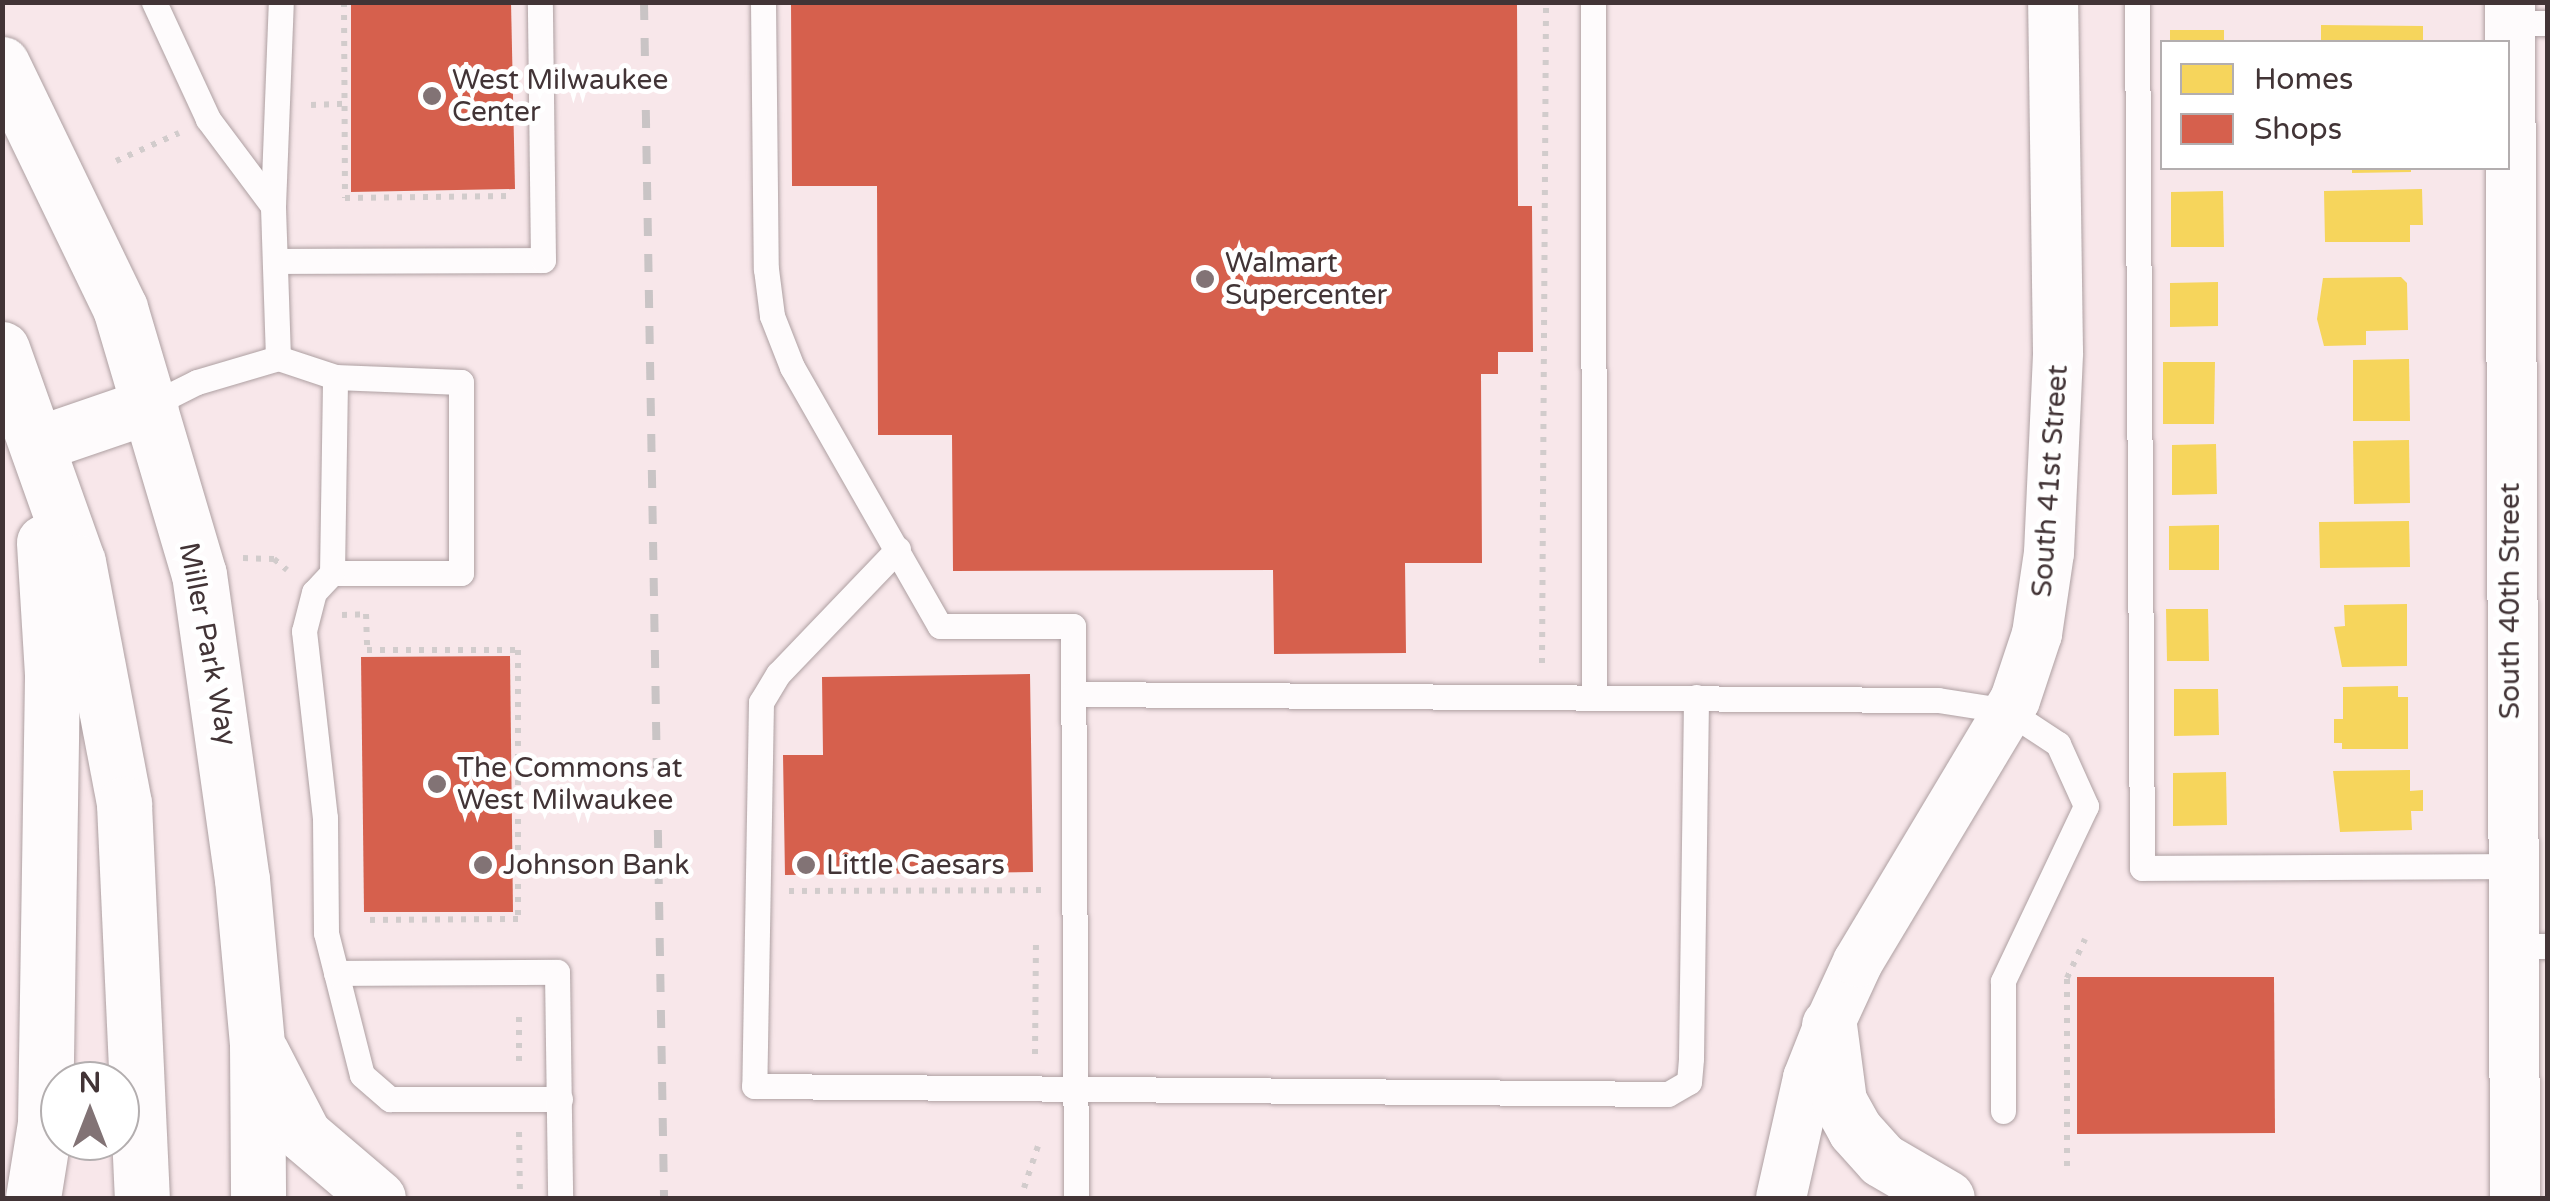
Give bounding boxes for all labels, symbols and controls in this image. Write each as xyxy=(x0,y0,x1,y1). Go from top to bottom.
legend xyxy=(2160,40,2510,170)
text: Homes xyxy=(2254,61,2353,98)
place label: West Milwaukee Center xyxy=(452,63,668,129)
marker: West Milwaukee Center xyxy=(421,85,443,107)
text: Shops xyxy=(2254,111,2342,148)
place label: Walmart Supercenter xyxy=(1225,246,1387,312)
marker: Walmart Supercenter xyxy=(1194,268,1216,290)
street label: South 41st Street xyxy=(2025,364,2075,598)
street label: South 40th Street xyxy=(2493,483,2527,719)
street label: Miller Park Way xyxy=(172,540,244,748)
place label: The Commons at West Milwaukee xyxy=(457,751,682,817)
marker: The Commons at West Milwaukee xyxy=(426,773,448,795)
place label: Johnson Bank xyxy=(503,848,689,882)
place label: Little Caesars xyxy=(826,848,1005,882)
marker: Johnson Bank xyxy=(472,854,494,876)
marker: Little Caesars xyxy=(795,854,817,876)
north arrow xyxy=(40,1061,140,1161)
text: N xyxy=(79,1066,101,1100)

